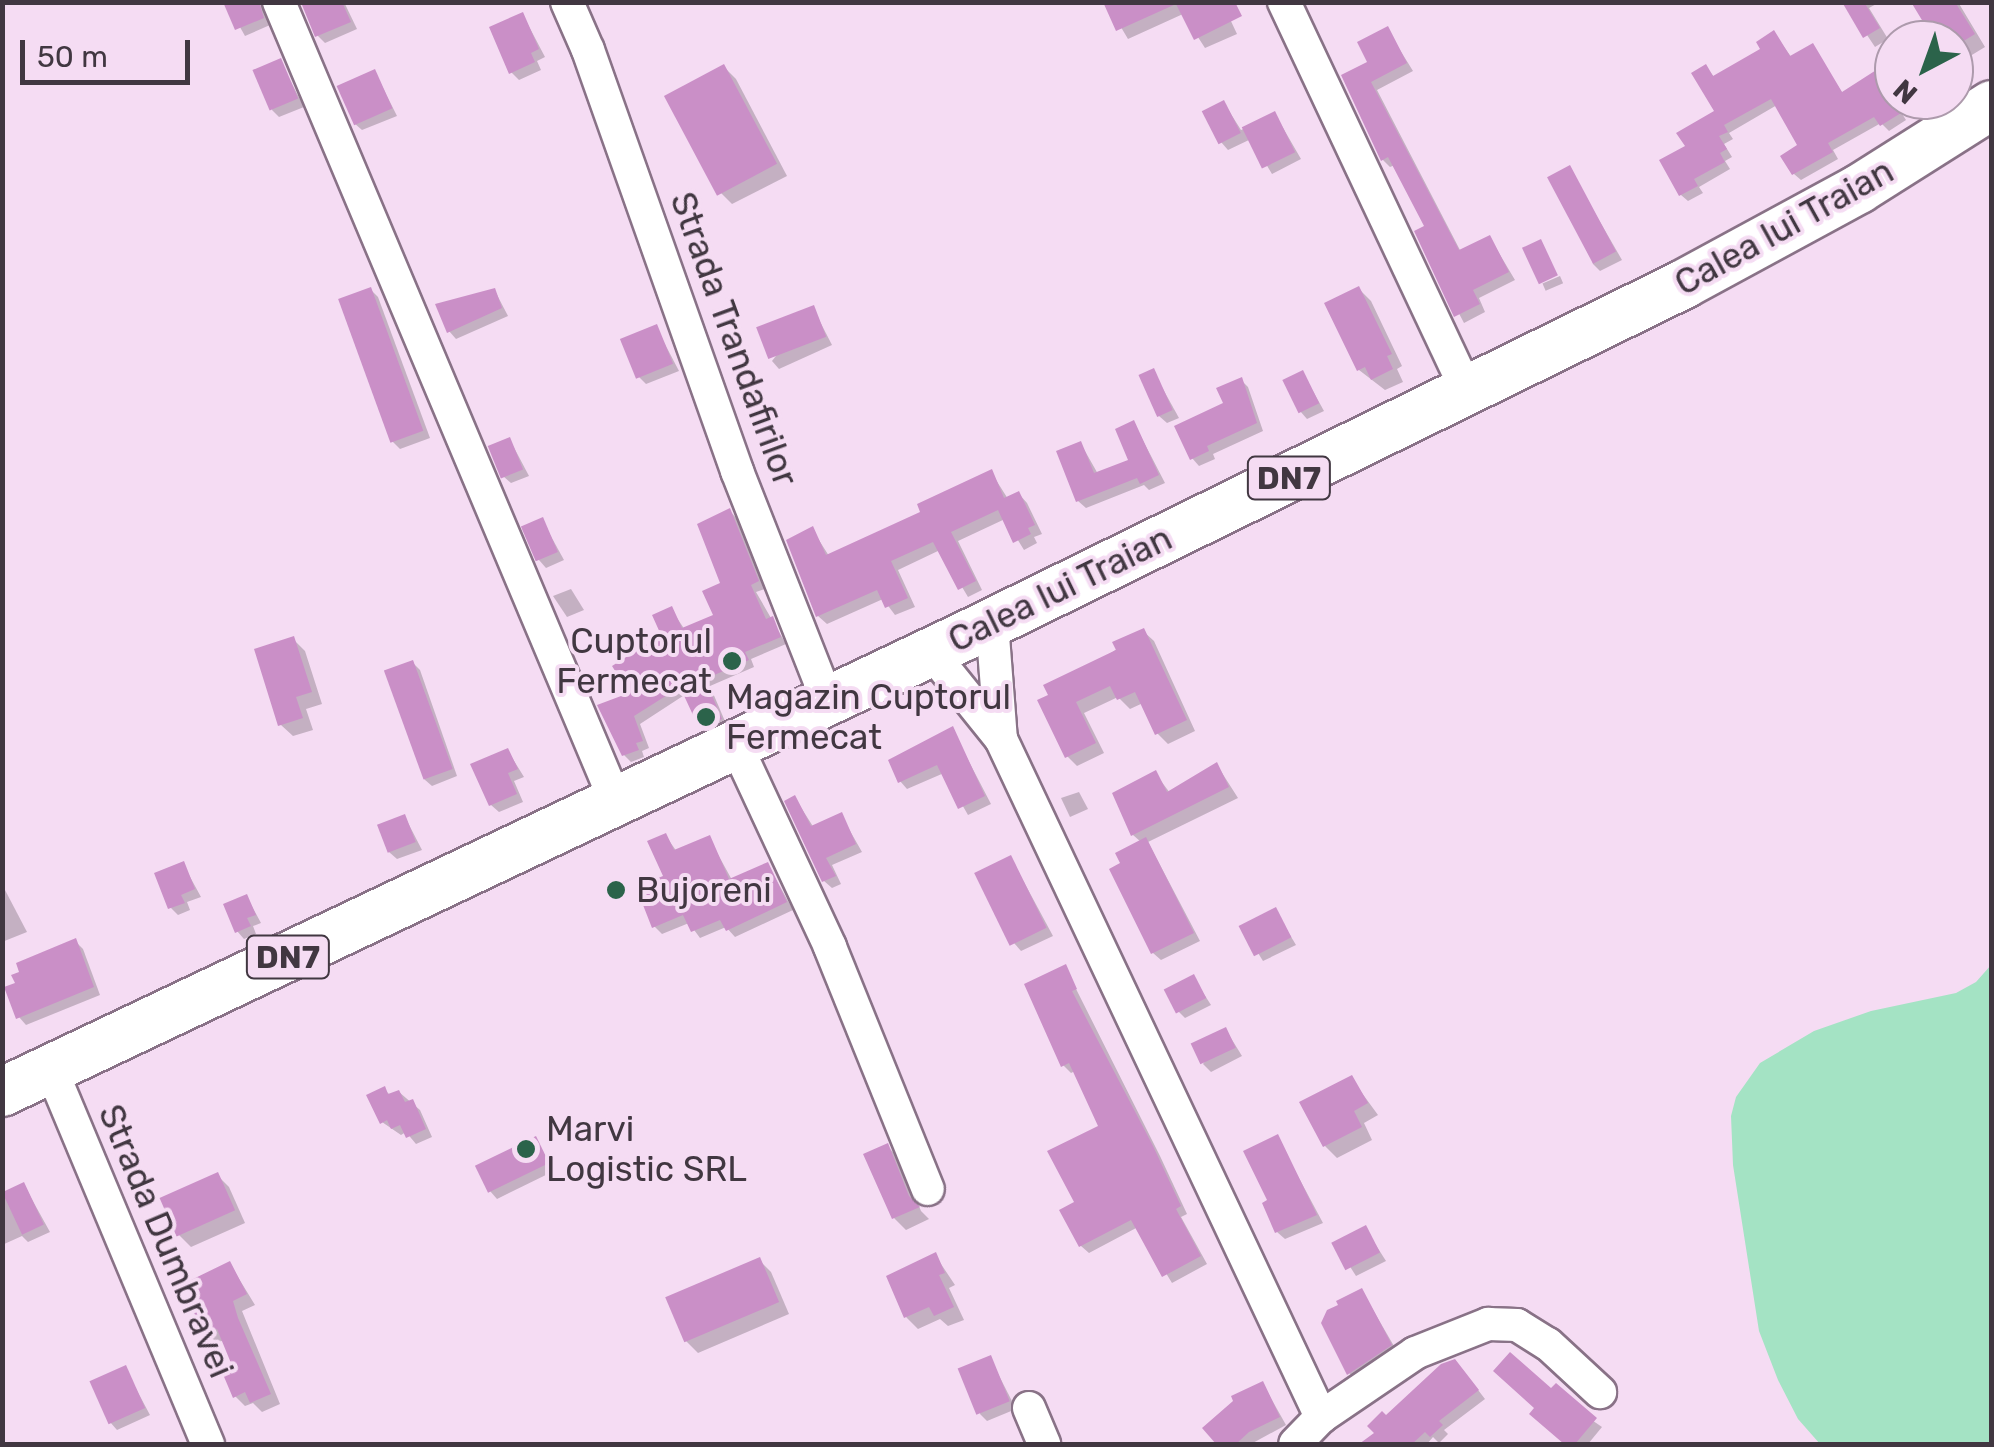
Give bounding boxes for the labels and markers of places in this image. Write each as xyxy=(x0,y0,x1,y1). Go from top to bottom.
place label: Cuptorul Fermecat xyxy=(556,620,712,702)
marker: Cuptorul Fermecat xyxy=(721,650,743,672)
place label: Magazin Cuptorul Fermecat xyxy=(726,676,1011,758)
marker: Magazin Cuptorul Fermecat xyxy=(695,706,717,728)
place label: Bujoreni xyxy=(636,869,772,911)
marker: Bujoreni xyxy=(605,879,627,901)
place label: Marvi Logistic SRL xyxy=(546,1108,747,1190)
marker: Marvi Logistic SRL xyxy=(515,1138,537,1160)

